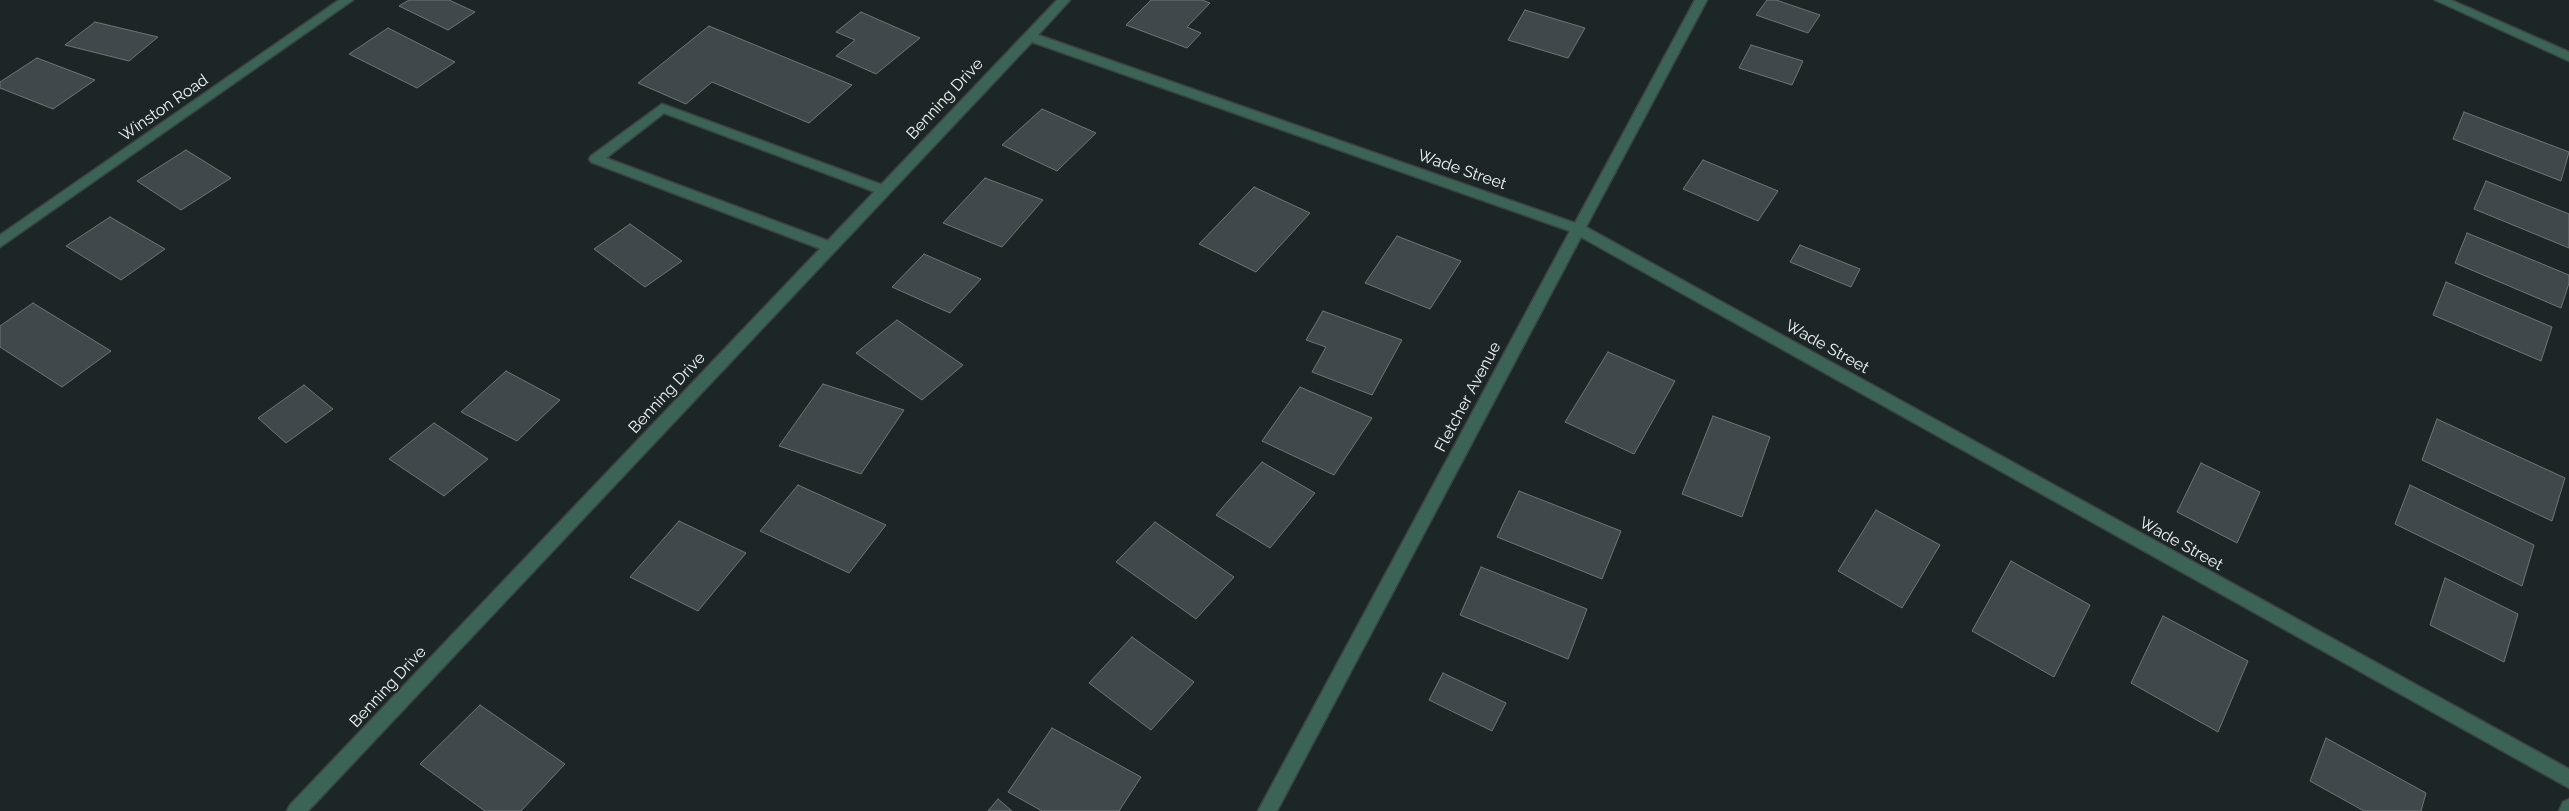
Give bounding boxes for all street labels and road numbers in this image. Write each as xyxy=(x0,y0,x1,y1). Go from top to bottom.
street label: Benning Drive xyxy=(903,55,987,143)
street label: Winston Road xyxy=(116,70,212,146)
street label: Wade Street xyxy=(1415,146,1509,194)
street label: Wade Street xyxy=(1782,316,1872,378)
street label: Fletcher Avenue xyxy=(1431,339,1505,455)
street label: Benning Drive xyxy=(625,349,709,437)
street label: Wade Street xyxy=(2136,513,2226,575)
street label: Benning Drive xyxy=(346,643,430,731)

